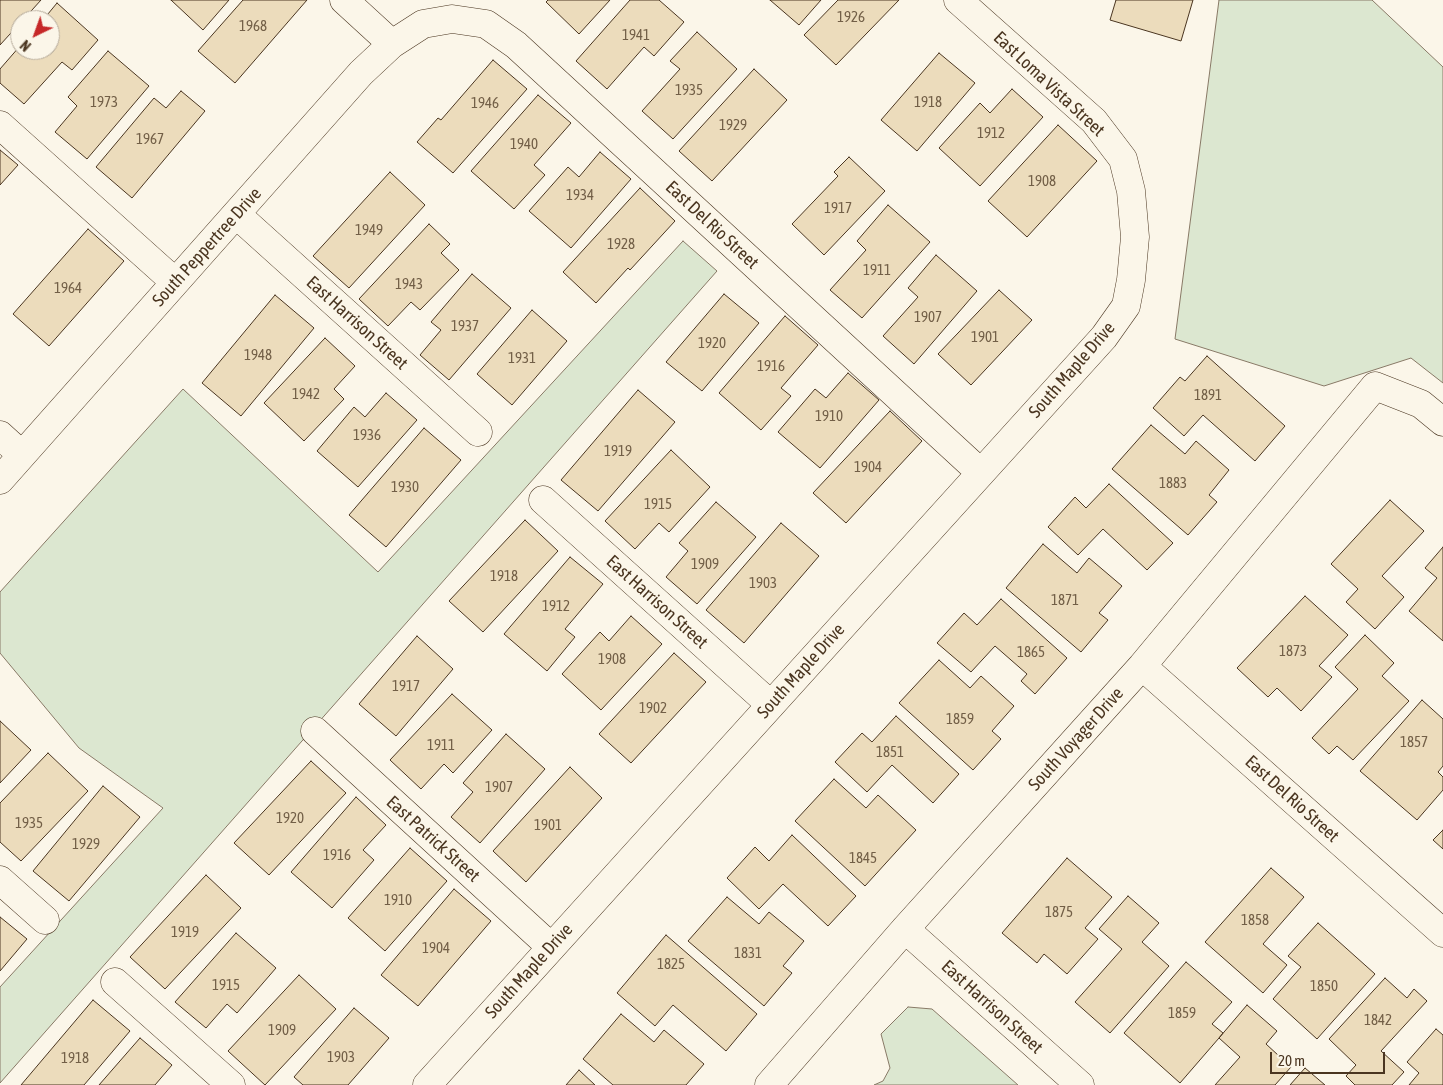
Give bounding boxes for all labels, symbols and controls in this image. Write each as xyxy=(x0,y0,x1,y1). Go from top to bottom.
house number: 1926 xyxy=(837,8,865,26)
north arrow xyxy=(10,10,60,60)
house number: 1968 xyxy=(239,17,267,35)
house number: 1941 xyxy=(622,26,650,44)
street label: East Loma Vista Street xyxy=(989,27,1109,141)
text: N xyxy=(17,37,34,54)
house number: 1935 xyxy=(675,81,703,99)
house number: 1973 xyxy=(90,93,118,111)
house number: 1918 xyxy=(914,93,942,111)
house number: 1946 xyxy=(471,94,499,112)
house number: 1929 xyxy=(719,116,747,134)
house number: 1912 xyxy=(977,124,1005,142)
house number: 1967 xyxy=(136,130,164,148)
house number: 1940 xyxy=(510,135,538,153)
house number: 1908 xyxy=(1028,172,1056,190)
street label: East Del Rio Street xyxy=(661,176,763,274)
street label: South Peppertree Drive xyxy=(148,183,266,311)
house number: 1934 xyxy=(566,186,594,204)
house number: 1917 xyxy=(824,199,852,217)
house number: 1949 xyxy=(355,221,383,239)
house number: 1928 xyxy=(607,235,635,253)
house number: 1911 xyxy=(863,261,891,279)
street label: East Harrison Street xyxy=(302,272,412,374)
house number: 1943 xyxy=(395,275,423,293)
house number: 1964 xyxy=(54,279,82,297)
house number: 1907 xyxy=(914,308,942,326)
house number: 1937 xyxy=(451,317,479,335)
street label: South Maple Drive xyxy=(1024,318,1120,422)
house number: 1901 xyxy=(971,328,999,346)
house number: 1920 xyxy=(698,334,726,352)
house number: 1948 xyxy=(244,346,272,364)
house number: 1931 xyxy=(508,349,536,367)
house number: 1916 xyxy=(757,357,785,375)
house number: 1942 xyxy=(292,385,320,403)
house number: 1891 xyxy=(1194,386,1222,404)
house number: 1910 xyxy=(815,407,843,425)
house number: 1936 xyxy=(353,426,381,444)
house number: 1919 xyxy=(604,442,632,460)
house number: 1904 xyxy=(854,458,882,476)
house number: 1883 xyxy=(1159,474,1187,492)
house number: 1930 xyxy=(391,478,419,496)
house number: 1915 xyxy=(644,495,672,513)
street label: East Harrison Street xyxy=(602,551,712,653)
house number: 1909 xyxy=(691,555,719,573)
house number: 1918 xyxy=(490,567,518,585)
house number: 1903 xyxy=(749,574,777,592)
house number: 1871 xyxy=(1051,591,1079,609)
house number: 1912 xyxy=(542,597,570,615)
street label: South Maple Drive xyxy=(753,619,849,723)
house number: 1873 xyxy=(1279,642,1307,660)
house number: 1865 xyxy=(1017,643,1045,661)
house number: 1908 xyxy=(598,650,626,668)
house number: 1917 xyxy=(392,677,420,695)
street label: South Voyager Drive xyxy=(1024,683,1128,795)
house number: 1902 xyxy=(639,699,667,717)
house number: 1859 xyxy=(946,710,974,728)
house number: 1857 xyxy=(1400,733,1428,751)
house number: 1911 xyxy=(427,736,455,754)
house number: 1851 xyxy=(876,743,904,761)
street label: East Del Rio Street xyxy=(1241,751,1343,847)
house number: 1907 xyxy=(485,778,513,796)
street label: East Patrick Street xyxy=(382,791,484,887)
house number: 1920 xyxy=(276,809,304,827)
house number: 1935 xyxy=(15,814,43,832)
house number: 1901 xyxy=(534,816,562,834)
house number: 1929 xyxy=(72,835,100,853)
house number: 1916 xyxy=(323,846,351,864)
house number: 1845 xyxy=(849,849,877,867)
house number: 1910 xyxy=(384,891,412,909)
house number: 1875 xyxy=(1045,903,1073,921)
house number: 1858 xyxy=(1241,911,1269,929)
street label: South Maple Drive xyxy=(481,919,577,1023)
house number: 1919 xyxy=(171,923,199,941)
house number: 1904 xyxy=(422,939,450,957)
house number: 1831 xyxy=(734,944,762,962)
house number: 1825 xyxy=(657,955,685,973)
street label: East Harrison Street xyxy=(937,956,1047,1058)
house number: 1915 xyxy=(212,976,240,994)
house number: 1850 xyxy=(1310,977,1338,995)
house number: 1859 xyxy=(1168,1004,1196,1022)
house number: 1842 xyxy=(1364,1011,1392,1029)
house number: 1909 xyxy=(268,1021,296,1039)
scale bar xyxy=(1273,1042,1388,1074)
house number: 1903 xyxy=(327,1048,355,1066)
house number: 1918 xyxy=(61,1049,89,1067)
text: 20 m xyxy=(1278,1052,1305,1069)

